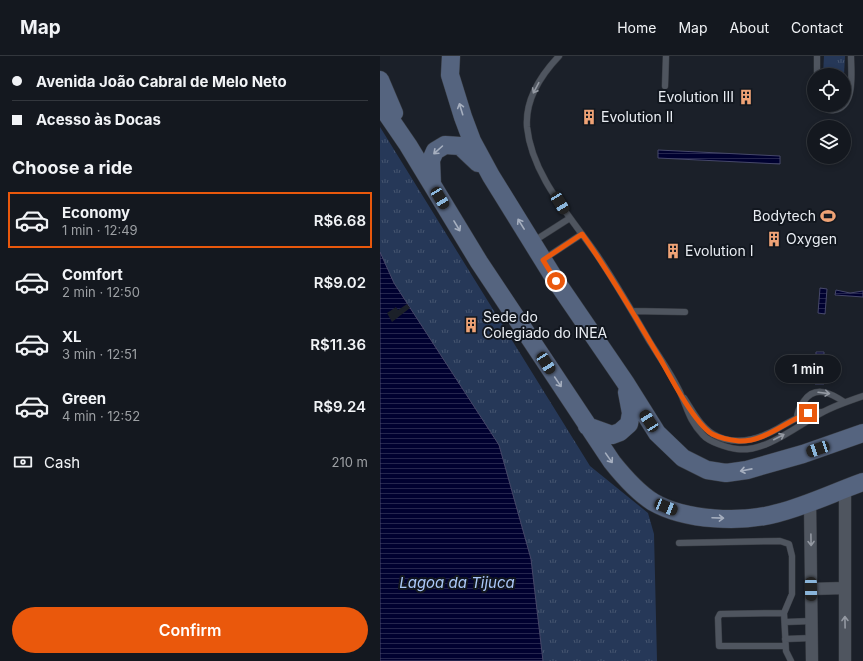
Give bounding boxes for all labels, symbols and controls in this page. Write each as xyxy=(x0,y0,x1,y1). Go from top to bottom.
text: Map xyxy=(20,16,61,39)
text: Home xyxy=(617,19,656,36)
text: Map xyxy=(678,19,708,36)
text: About xyxy=(730,19,769,36)
text: Contact xyxy=(791,19,843,36)
map controls xyxy=(807,68,851,164)
button: locate xyxy=(807,68,851,112)
text: Avenida João Cabral de Melo Neto xyxy=(36,72,287,91)
one-way arrow xyxy=(532,81,539,93)
place label: Evolution III xyxy=(658,88,734,105)
building icon: Evolution III xyxy=(737,88,755,106)
one-way arrow xyxy=(456,104,464,116)
building icon: Evolution II xyxy=(580,108,598,126)
place label: Evolution II xyxy=(601,108,673,125)
text: Acesso às Docas xyxy=(36,110,161,129)
button: layers xyxy=(807,120,851,164)
one-way arrow xyxy=(433,146,443,155)
text: Choose a ride xyxy=(12,157,133,178)
car xyxy=(429,185,451,211)
car xyxy=(549,190,571,216)
icon: car xyxy=(14,202,50,238)
text: Economy xyxy=(62,203,130,222)
place label: Bodytech xyxy=(753,207,816,224)
sports icon: Bodytech xyxy=(819,207,837,225)
text: R$6.68 xyxy=(314,211,366,230)
one-way arrow xyxy=(516,218,524,230)
one-way arrow xyxy=(453,220,461,231)
text: 1 min · 12:49 xyxy=(62,222,138,238)
building icon: Oxygen xyxy=(765,230,783,248)
place label: Oxygen xyxy=(786,230,837,247)
building icon: Evolution I xyxy=(664,242,682,260)
place label: Evolution I xyxy=(685,242,753,259)
icon: car xyxy=(14,264,50,300)
text: Comfort xyxy=(62,265,123,284)
route start xyxy=(547,272,565,290)
text: R$9.02 xyxy=(314,273,366,292)
text: 2 min · 12:50 xyxy=(62,284,140,300)
place label: Sede do Colegiado do INEA xyxy=(483,308,608,341)
building icon: Sede do Colegiado do INEA xyxy=(462,316,480,334)
icon: car xyxy=(14,326,50,362)
text: XL xyxy=(62,327,82,346)
text: R$11.36 xyxy=(310,335,366,354)
text: 3 min · 12:51 xyxy=(62,346,137,362)
car xyxy=(534,350,558,376)
callout: 1 min xyxy=(775,355,841,383)
text: 1 min xyxy=(792,361,824,377)
one-way arrow xyxy=(554,376,562,387)
icon: car xyxy=(14,388,50,424)
text: Green xyxy=(62,389,106,408)
one-way arrow xyxy=(817,389,830,396)
text: R$9.24 xyxy=(313,397,366,416)
route end xyxy=(799,404,817,422)
text: 4 min · 12:52 xyxy=(62,408,140,424)
car xyxy=(637,408,661,434)
one-way arrow xyxy=(773,433,785,440)
car xyxy=(805,439,831,459)
icon: cash xyxy=(12,451,34,473)
text: Cash xyxy=(44,453,80,472)
one-way arrow xyxy=(605,453,613,464)
text: 210 m xyxy=(332,454,368,470)
one-way arrow xyxy=(740,466,753,474)
car xyxy=(653,497,679,517)
one-way arrow xyxy=(711,514,724,522)
one-way arrow xyxy=(807,533,815,546)
water label: Lagoa da Tijuca xyxy=(399,573,515,592)
car xyxy=(805,577,817,601)
button: Confirm xyxy=(12,607,368,653)
one-way arrow xyxy=(841,616,849,629)

